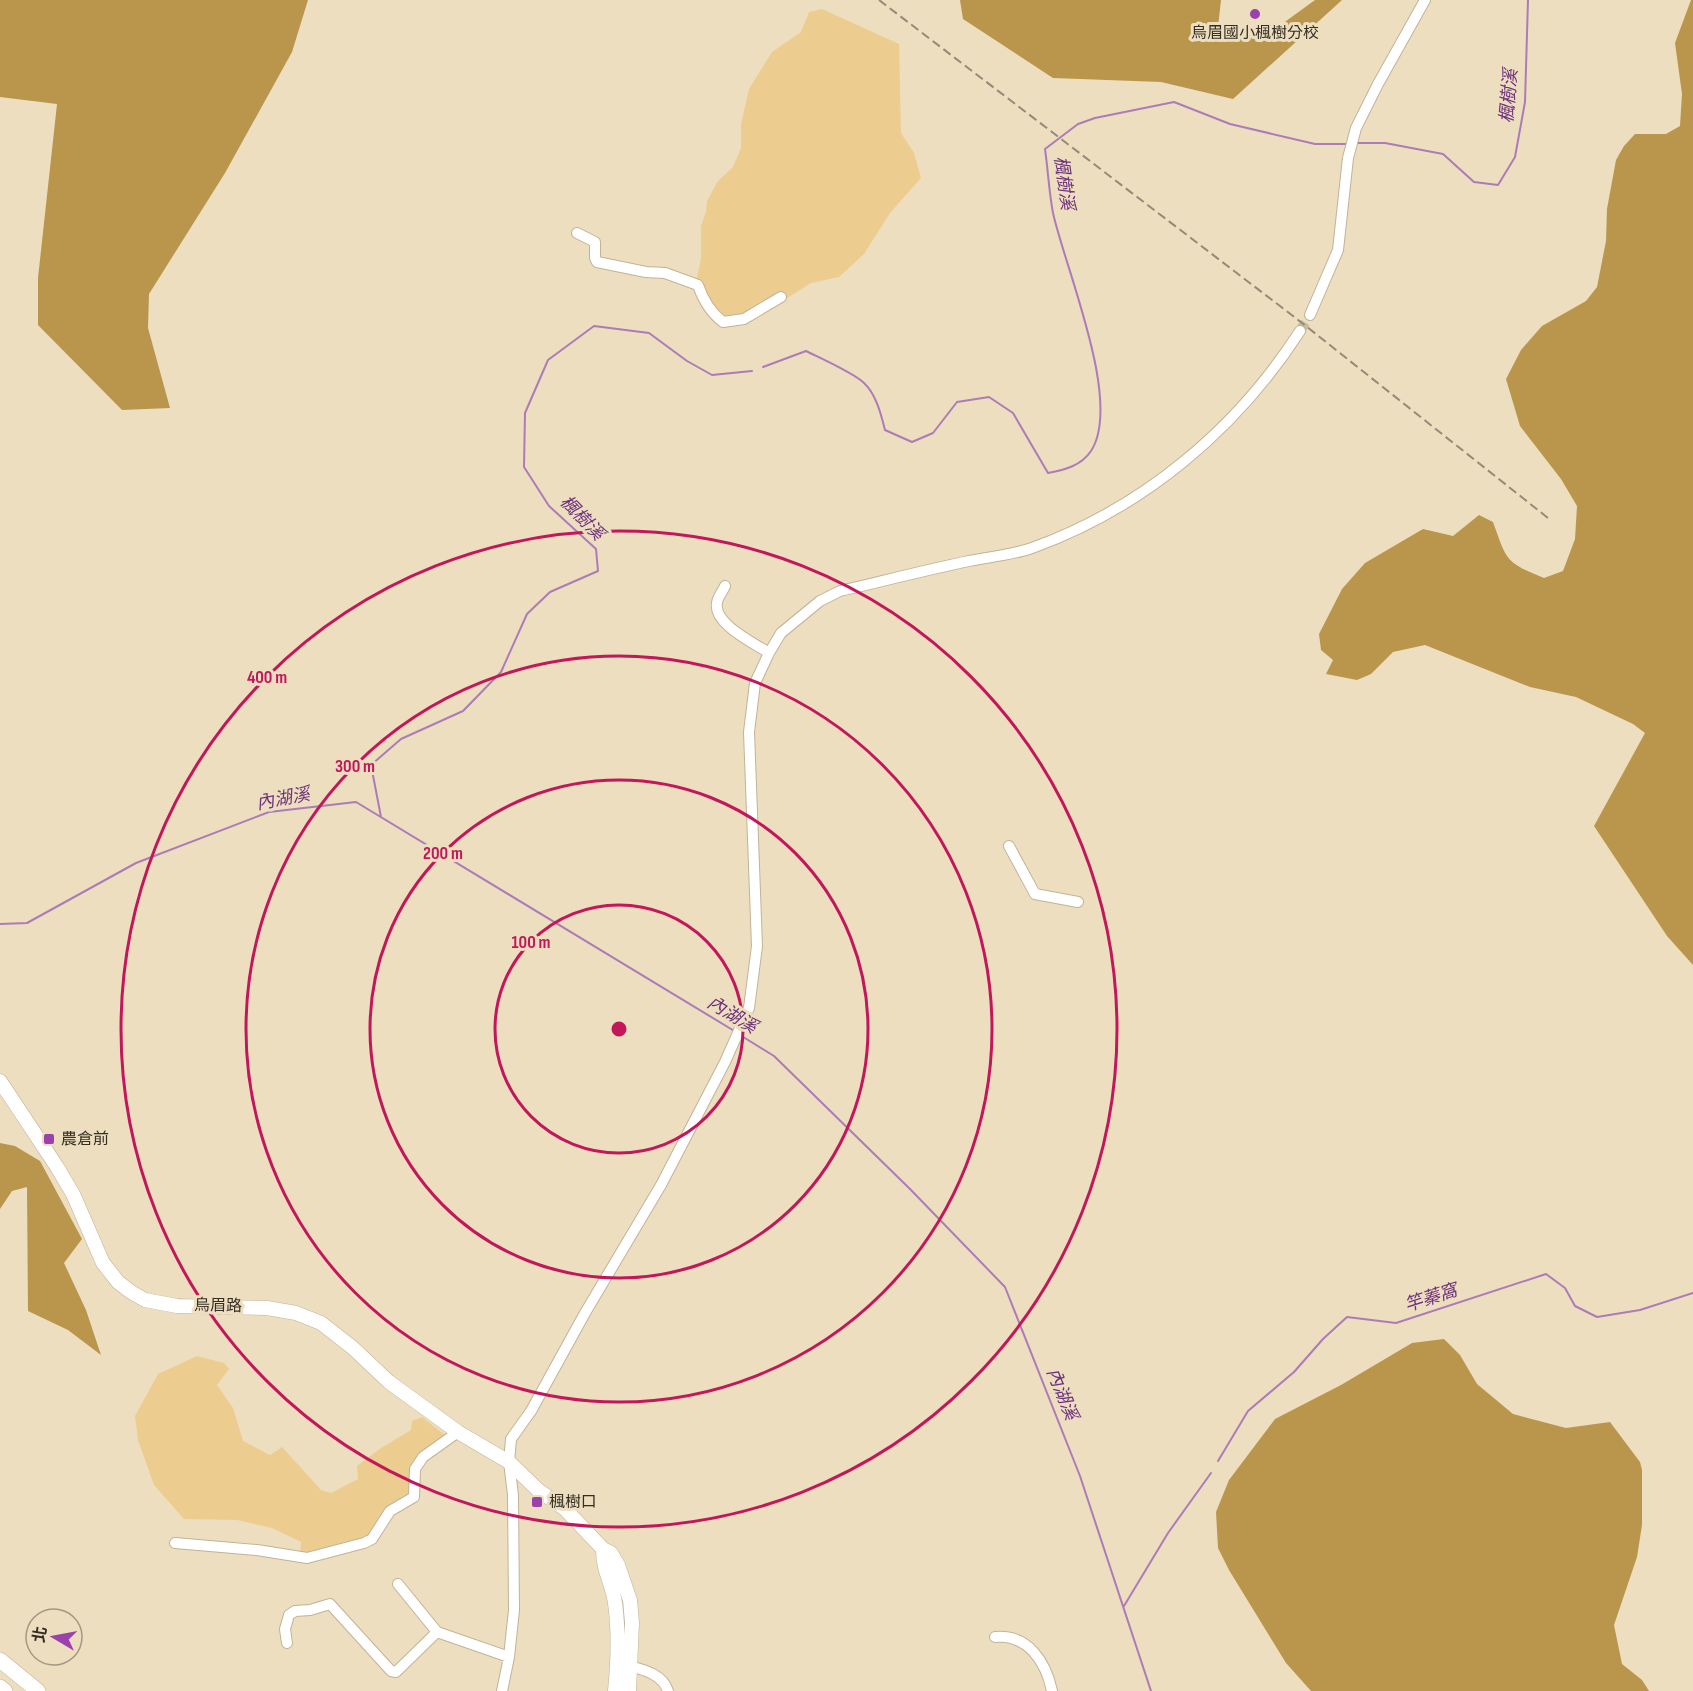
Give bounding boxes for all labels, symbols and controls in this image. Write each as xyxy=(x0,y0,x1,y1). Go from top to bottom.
marker: 烏眉國小楓樹分校 xyxy=(1248,7,1262,21)
place label: 烏眉國小楓樹分校 xyxy=(1191,24,1319,43)
water label: 楓樹溪 xyxy=(1496,65,1522,124)
water label: 楓樹溪 xyxy=(1050,155,1079,214)
water label: 楓樹溪 xyxy=(556,491,610,547)
text: 400 m xyxy=(247,667,287,688)
text: 300 m xyxy=(335,756,375,777)
water label: 內湖溪 xyxy=(254,783,314,814)
text: 200 m xyxy=(423,843,463,864)
text: 100 m xyxy=(512,932,551,953)
water label: 內湖溪 xyxy=(703,992,763,1039)
centre of rings xyxy=(609,1019,629,1039)
place label: 農倉前 xyxy=(61,1130,109,1149)
marker: 農倉前 xyxy=(42,1132,56,1146)
water label: 竿蓁窩 xyxy=(1402,1279,1463,1316)
street label: 烏眉路 xyxy=(194,1296,242,1316)
water label: 內湖溪 xyxy=(1042,1365,1083,1426)
place label: 楓樹口 xyxy=(549,1493,597,1512)
marker: 楓樹口 xyxy=(530,1495,544,1509)
north arrow xyxy=(24,1607,84,1667)
text: 北 xyxy=(30,1625,51,1644)

